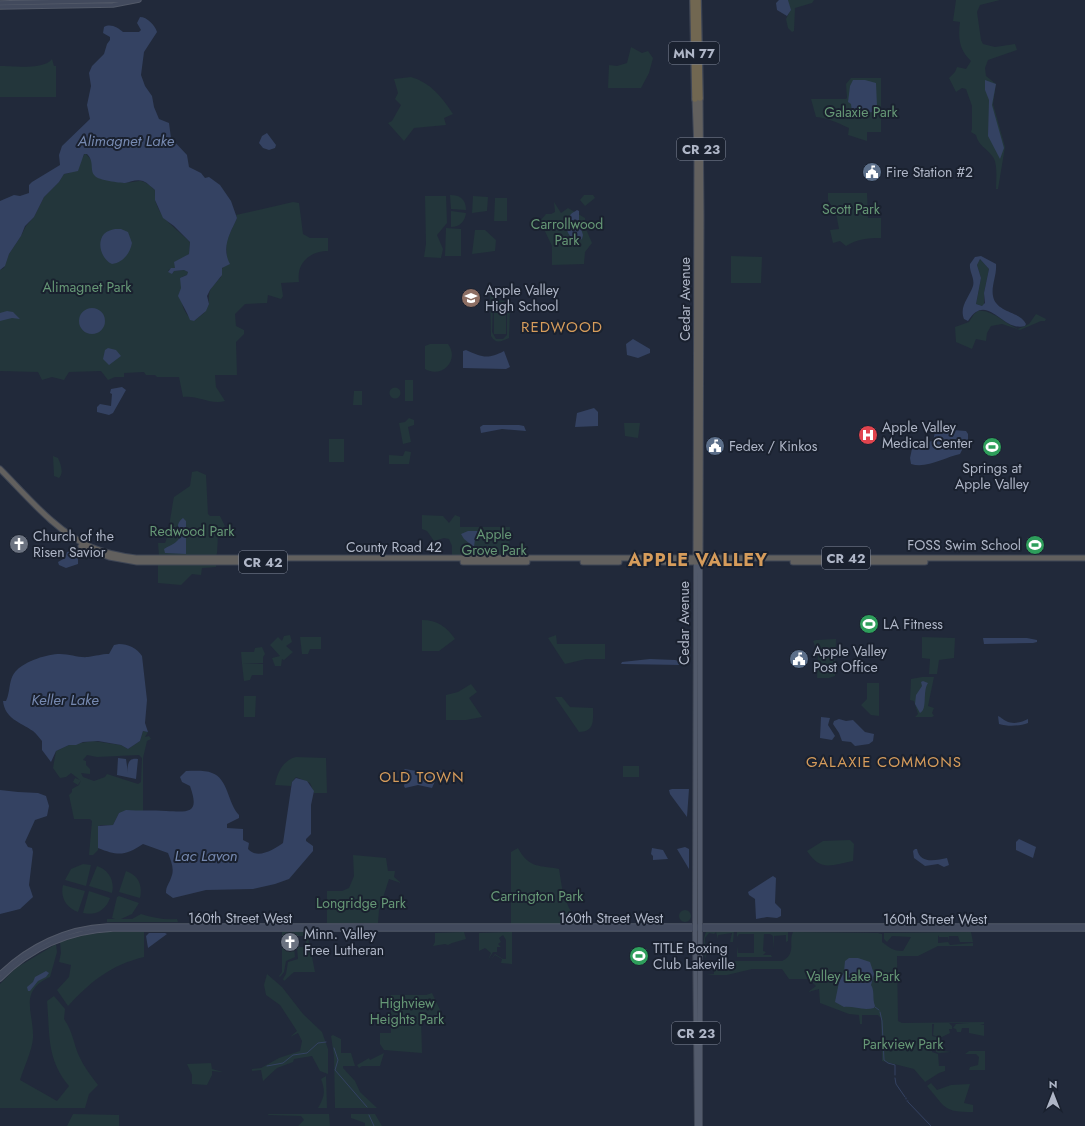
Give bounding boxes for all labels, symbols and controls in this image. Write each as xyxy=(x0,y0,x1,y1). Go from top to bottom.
road number: MN 77 xyxy=(669,42,719,64)
park label: Galaxie Park xyxy=(824,102,899,122)
water label: Alimagnet Lake xyxy=(77,130,175,152)
road number: CR 23 xyxy=(677,138,725,160)
public building icon: Fire Station #2 xyxy=(861,161,883,183)
place label: Fire Station #2 xyxy=(886,162,973,182)
park label: Scott Park xyxy=(822,199,881,219)
park label: Carrollwood Park xyxy=(531,214,603,250)
street label: Cedar Avenue xyxy=(675,257,695,341)
park label: Alimagnet Park xyxy=(43,277,132,297)
place label: Apple Valley High School xyxy=(485,280,560,316)
school or university icon: Apple Valley High School xyxy=(460,287,482,309)
district label: REDWOOD xyxy=(521,316,603,338)
place label: Apple Valley Medical Center xyxy=(882,417,973,453)
hospital icon: Apple Valley Medical Center xyxy=(857,424,879,446)
public building icon: Fedex / Kinkos xyxy=(704,435,726,457)
place label: Fedex / Kinkos xyxy=(729,436,818,456)
sports icon: Springs at Apple Valley xyxy=(981,436,1003,458)
place label: Springs at Apple Valley xyxy=(955,458,1030,494)
park label: Redwood Park xyxy=(150,521,235,541)
park label: Apple Grove Park xyxy=(461,524,527,560)
place label: Church of the Risen Savior xyxy=(33,526,114,562)
church icon: Church of the Risen Savior xyxy=(8,533,30,555)
sports icon: FOSS Swim School xyxy=(1024,534,1046,556)
place label: FOSS Swim School xyxy=(907,535,1021,555)
street label: County Road 42 xyxy=(346,537,442,557)
district label: APPLE VALLEY xyxy=(627,547,768,573)
road number: CR 42 xyxy=(822,547,870,569)
road number: CR 42 xyxy=(239,551,287,573)
street label: Cedar Avenue xyxy=(674,581,694,665)
sports icon: LA Fitness xyxy=(858,613,880,635)
place label: LA Fitness xyxy=(883,614,943,634)
place label: Apple Valley Post Office xyxy=(813,641,888,677)
public building icon: Apple Valley Post Office xyxy=(788,648,810,670)
water label: Keller Lake xyxy=(31,689,99,711)
district label: GALAXIE COMMONS xyxy=(806,751,962,773)
district label: OLD TOWN xyxy=(379,766,465,788)
water label: Lac Lavon xyxy=(175,845,237,867)
park label: Carrington Park xyxy=(491,886,584,906)
park label: Longridge Park xyxy=(316,893,407,913)
street label: 160th Street West xyxy=(188,908,293,928)
street label: 160th Street West xyxy=(559,908,664,928)
street label: 160th Street West xyxy=(883,909,988,929)
place label: Minn. Valley Free Lutheran xyxy=(304,924,384,960)
church icon: Minn. Valley Free Lutheran xyxy=(279,931,301,953)
place label: TITLE Boxing Club Lakeville xyxy=(653,938,735,974)
sports icon: TITLE Boxing Club Lakeville xyxy=(628,945,650,967)
park label: Valley Lake Park xyxy=(806,966,901,986)
park label: Highview Heights Park xyxy=(370,993,445,1029)
road number: CR 23 xyxy=(672,1022,720,1044)
park label: Parkview Park xyxy=(863,1034,944,1054)
north arrow xyxy=(1033,1074,1073,1114)
text: N xyxy=(1049,1076,1057,1092)

